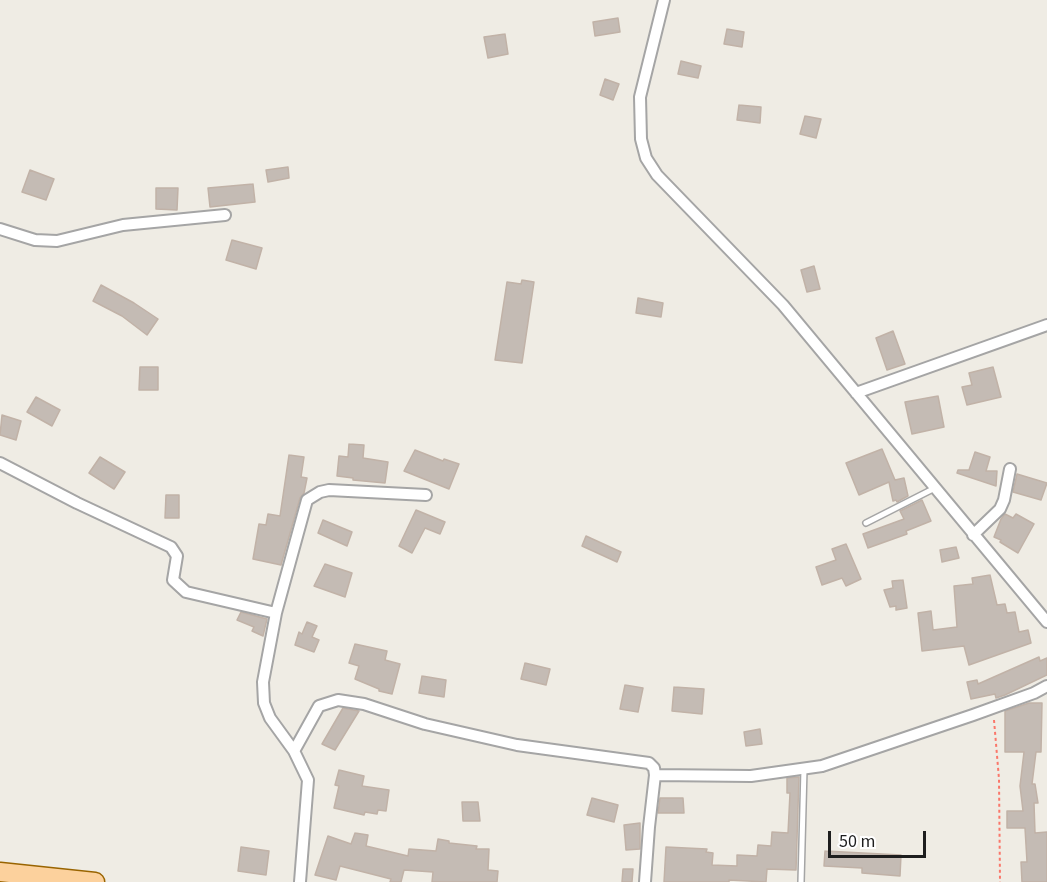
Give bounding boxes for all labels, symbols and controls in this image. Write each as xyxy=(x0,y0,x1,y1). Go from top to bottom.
scale bar xyxy=(831,819,928,857)
text: 50 m xyxy=(839,829,875,854)

